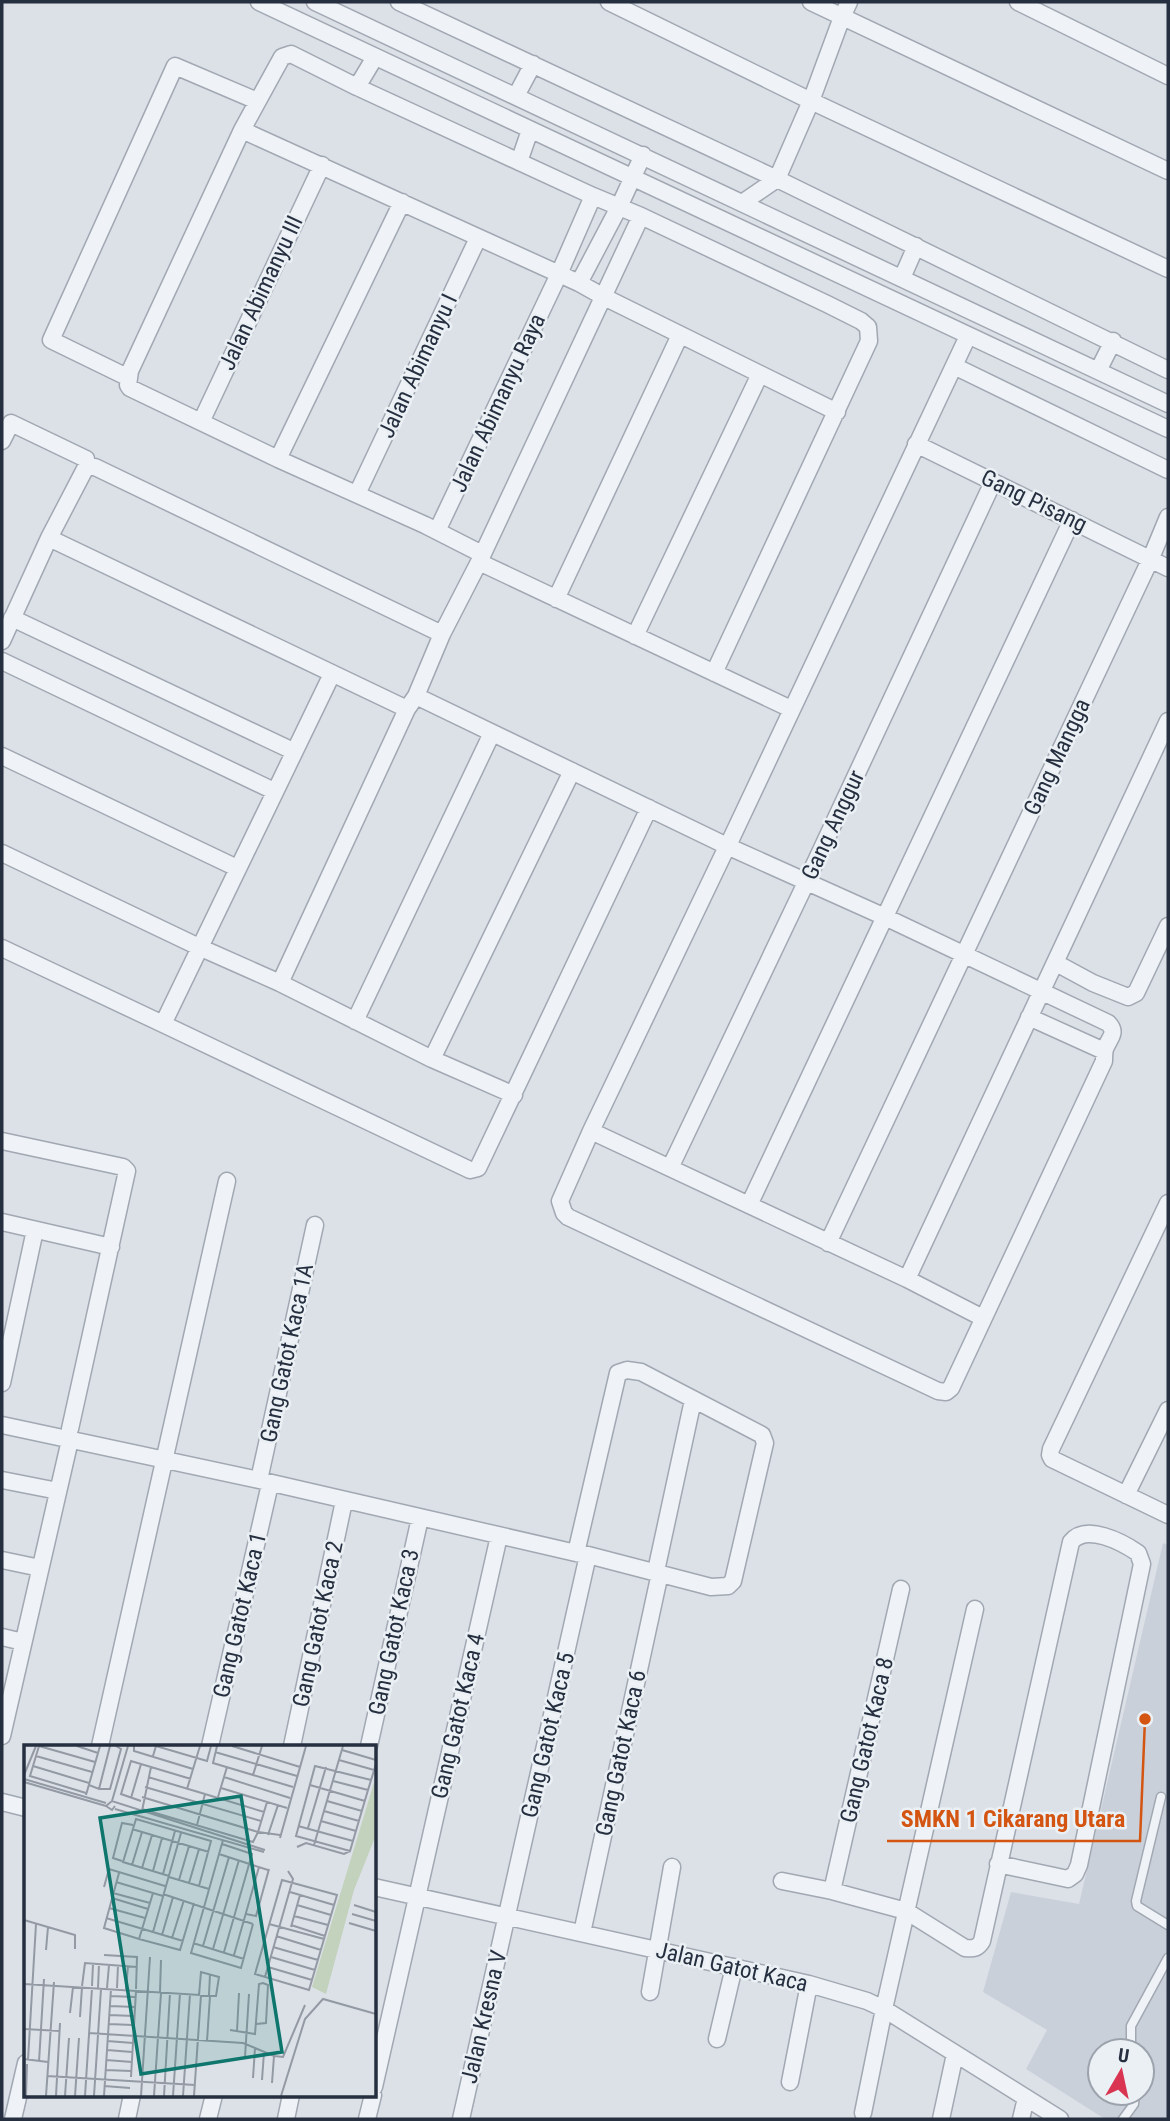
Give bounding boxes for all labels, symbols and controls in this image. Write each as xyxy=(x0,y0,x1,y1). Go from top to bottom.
street label: Jalan Abimanyu III xyxy=(213,211,309,375)
street label: Jalan Abimanyu I xyxy=(373,290,463,442)
street label: Jalan Abimanyu Raya xyxy=(445,310,551,496)
street label: Gang Pisang xyxy=(977,464,1091,538)
street label: Gang Mangga xyxy=(1018,694,1096,820)
street label: Gang Anggur xyxy=(796,766,870,884)
street label: Gang Gatot Kaca 1A xyxy=(255,1261,319,1445)
street label: Gang Gatot Kaca 1 xyxy=(208,1530,272,1700)
street label: Gang Gatot Kaca 2 xyxy=(287,1539,349,1709)
street label: Gang Gatot Kaca 3 xyxy=(363,1547,425,1717)
street label: Gang Gatot Kaca 4 xyxy=(426,1631,490,1801)
street label: Gang Gatot Kaca 5 xyxy=(516,1650,580,1820)
street label: Gang Gatot Kaca 8 xyxy=(835,1655,899,1825)
street label: Gang Gatot Kaca 6 xyxy=(590,1668,652,1838)
inset map xyxy=(24,1745,376,2096)
callout: SMKN 1 Cikarang Utara xyxy=(887,1796,1140,1841)
text: SMKN 1 Cikarang Utara xyxy=(901,1805,1125,1833)
street label: Jalan Gatot Kaca xyxy=(654,1936,810,1998)
street label: Jalan Kresna V xyxy=(456,1948,512,2086)
north arrow xyxy=(1086,2037,1156,2107)
text: U xyxy=(1116,2043,1131,2068)

